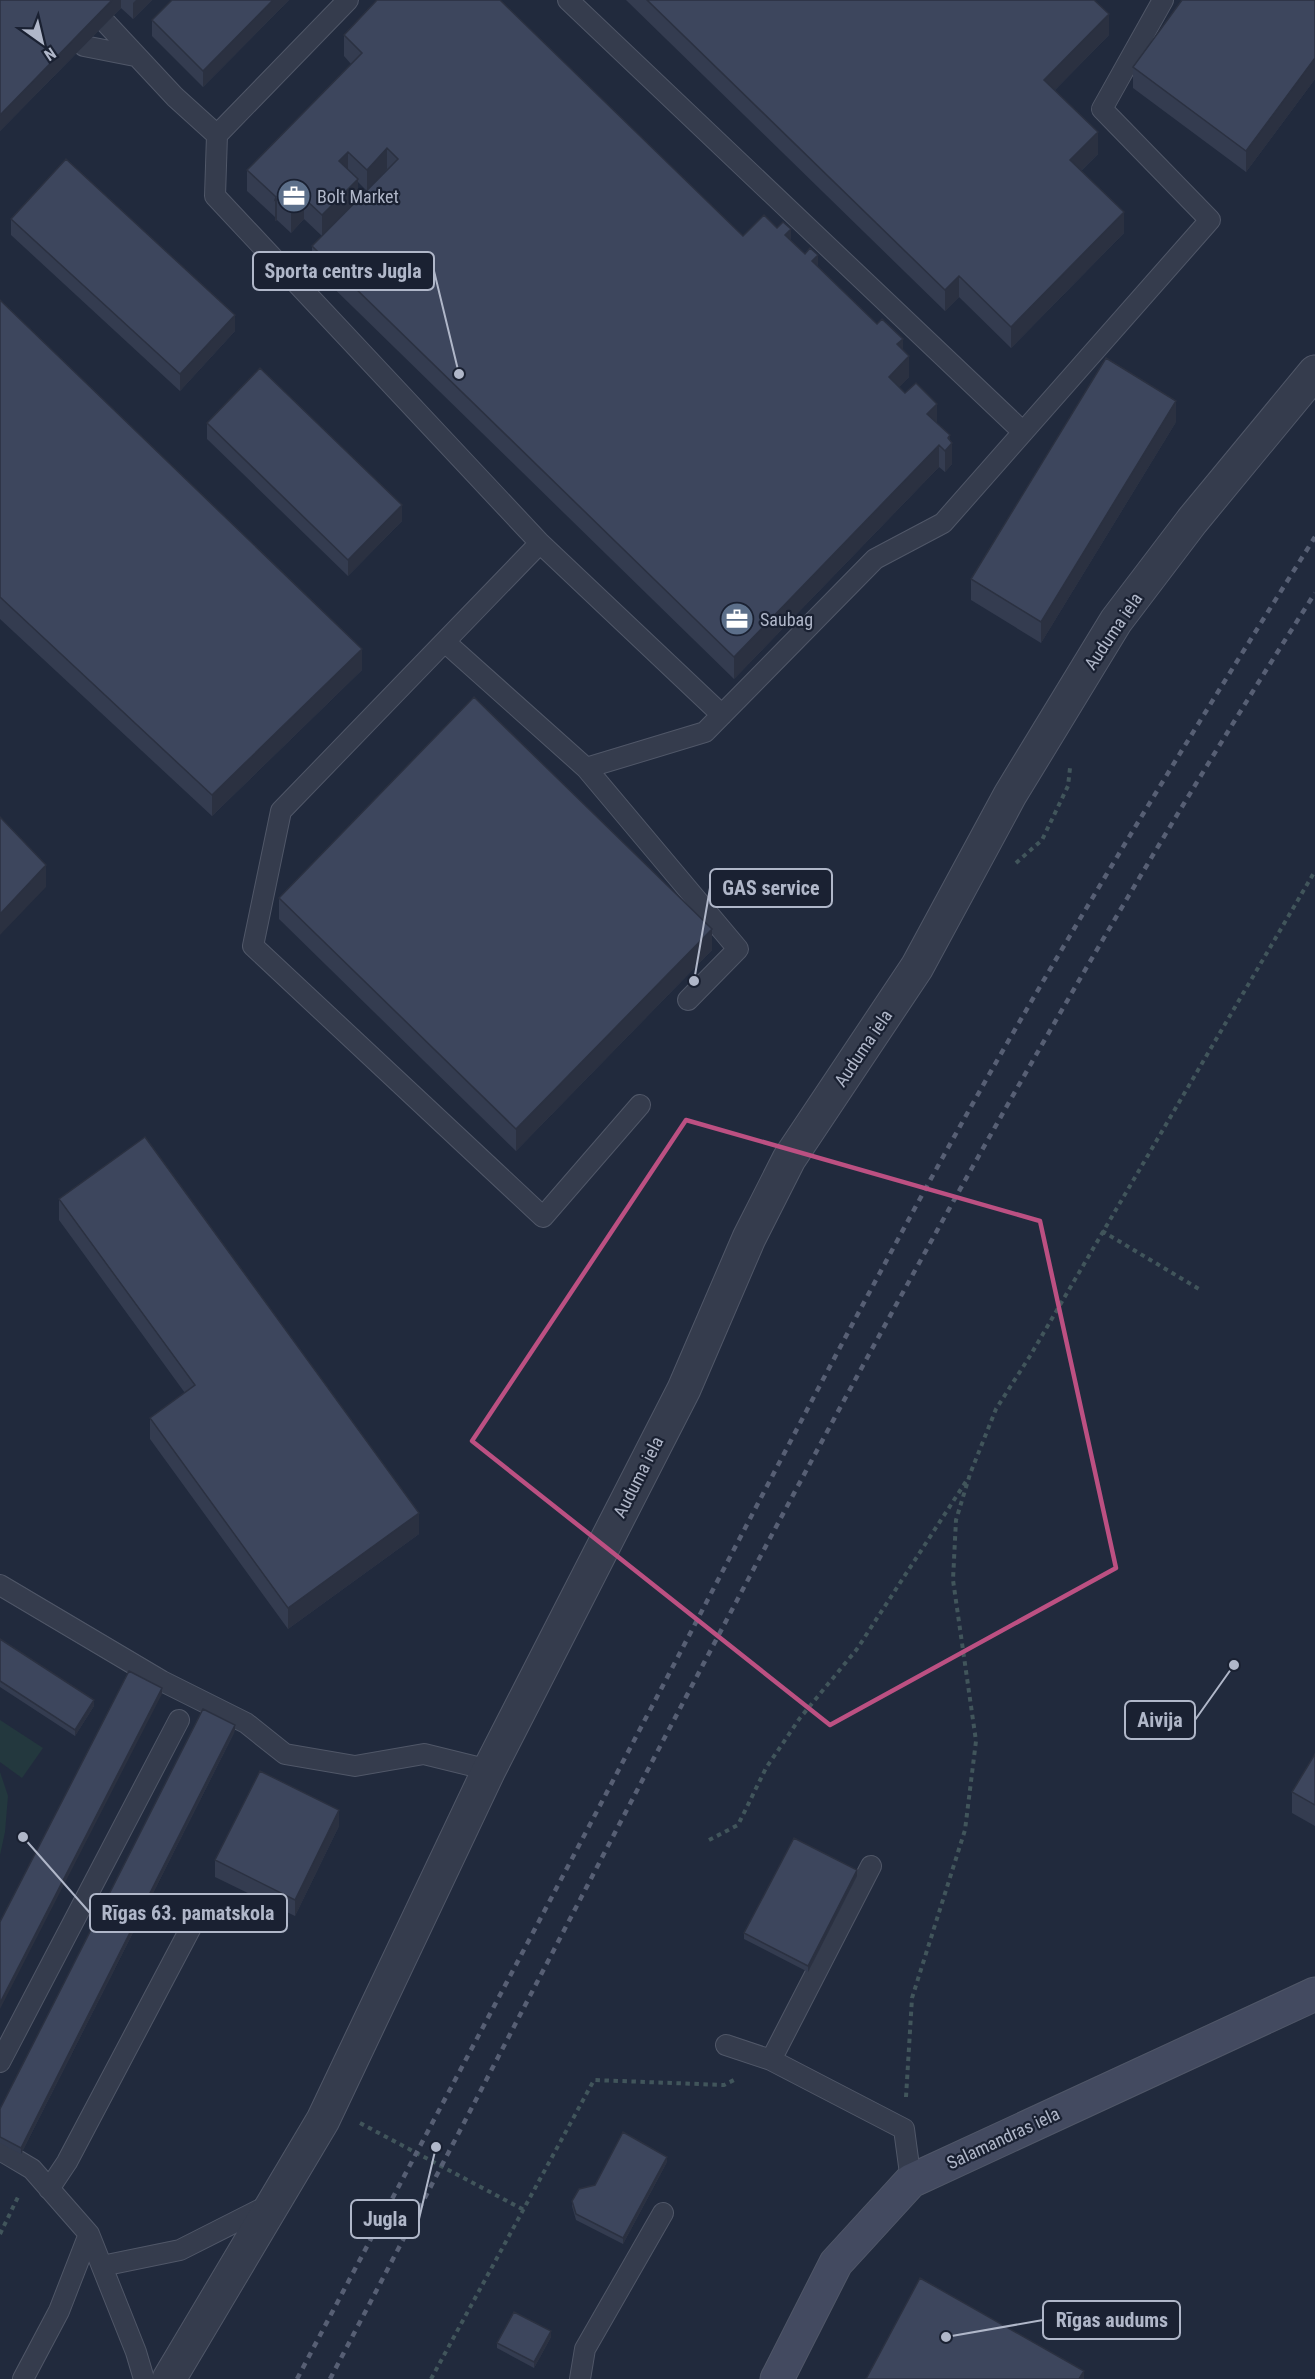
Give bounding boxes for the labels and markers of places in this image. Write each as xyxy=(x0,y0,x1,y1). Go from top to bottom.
office icon: Bolt Market xyxy=(276,178,312,214)
place label: Bolt Market xyxy=(317,186,399,207)
callout: Sporta centrs Jugla xyxy=(253,252,434,290)
office icon: Saubag xyxy=(719,601,755,637)
place label: Saubag xyxy=(760,609,813,630)
callout: GAS service xyxy=(710,869,832,907)
callout: Aivija xyxy=(1125,1701,1195,1739)
callout: Rīgas 63. pamatskola xyxy=(90,1894,287,1932)
callout: Jugla xyxy=(351,2200,419,2238)
callout: Rīgas audums xyxy=(1043,2301,1180,2339)

